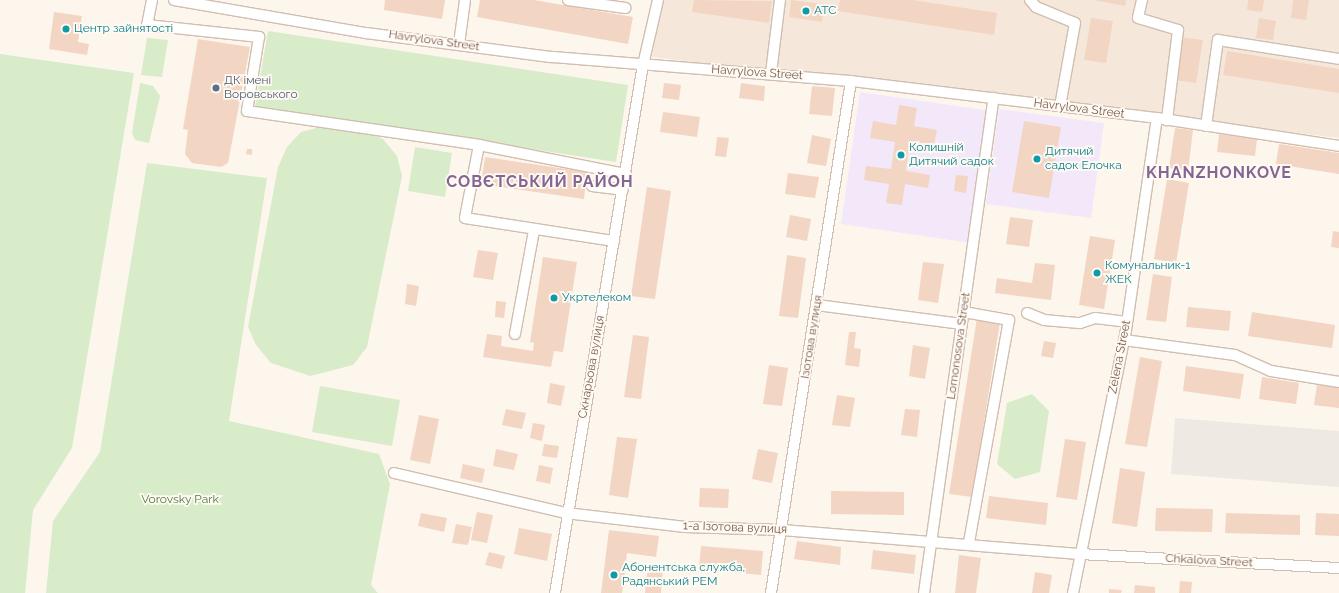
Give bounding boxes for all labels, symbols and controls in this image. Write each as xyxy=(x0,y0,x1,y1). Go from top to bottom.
place label: АТС xyxy=(814,4,837,18)
marker: АТС xyxy=(801,6,811,16)
place label: Центр зайнятості xyxy=(74,22,173,36)
marker: Центр зайнятості xyxy=(61,24,71,34)
street label: Havrylova Street xyxy=(388,27,480,55)
street label: Havrylova Street xyxy=(711,63,803,83)
place label: ДК імені Воровського xyxy=(224,74,298,102)
marker: ДК імені Воровського xyxy=(211,83,221,93)
street label: Havrylova Street xyxy=(1033,96,1125,122)
place label: Колишній Дитячий садок xyxy=(909,141,994,169)
place label: Дитячий садок Елочка xyxy=(1045,145,1122,173)
marker: Колишній Дитячий садок xyxy=(896,150,906,160)
marker: Дитячий садок Елочка xyxy=(1032,154,1042,164)
district label: KHANZHONKOVE xyxy=(1146,163,1292,183)
district label: СОВЄТСЬКИЙ РАЙОН xyxy=(446,172,634,192)
place label: Комунальник-1 ЖЕК xyxy=(1105,259,1190,287)
marker: Комунальник-1 ЖЕК xyxy=(1092,268,1102,278)
place label: Укртелеком xyxy=(562,291,631,305)
street label: Lomonosova Street xyxy=(944,291,974,401)
marker: Укртелеком xyxy=(549,293,559,303)
street label: Ізотова вулиця xyxy=(798,294,826,380)
street label: Скнарьова вулиця xyxy=(576,314,608,420)
street label: Zelena Street xyxy=(1106,319,1134,395)
park label: Vorovsky Park xyxy=(141,493,219,507)
street label: 1-а Ізотова вулиця xyxy=(683,519,787,537)
street label: Chkalova Street xyxy=(1165,552,1253,570)
place label: Абонентська служба, Радянський РЕМ xyxy=(622,561,745,589)
marker: Абонентська служба, Радянський РЕМ xyxy=(609,570,619,580)

